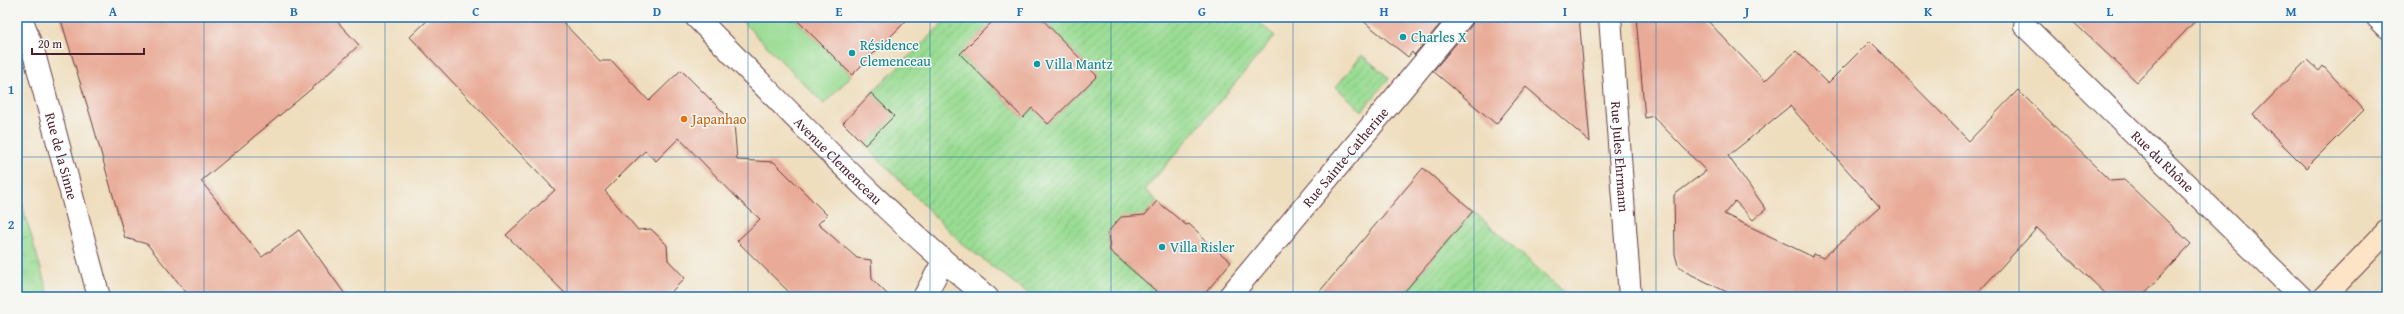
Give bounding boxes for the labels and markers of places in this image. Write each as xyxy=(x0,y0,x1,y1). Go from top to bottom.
place label: Charles X xyxy=(1411,27,1467,47)
marker: Charles X xyxy=(1398,32,1408,42)
place label: Résidence Clemenceau xyxy=(860,35,931,71)
marker: Résidence Clemenceau xyxy=(847,48,857,58)
place label: Villa Mantz xyxy=(1045,54,1113,74)
marker: Villa Mantz xyxy=(1032,59,1042,69)
place label: Japanhao xyxy=(690,109,747,129)
marker: Japanhao xyxy=(679,114,689,124)
place label: Villa Risler xyxy=(1170,237,1235,257)
marker: Villa Risler xyxy=(1157,242,1167,252)

